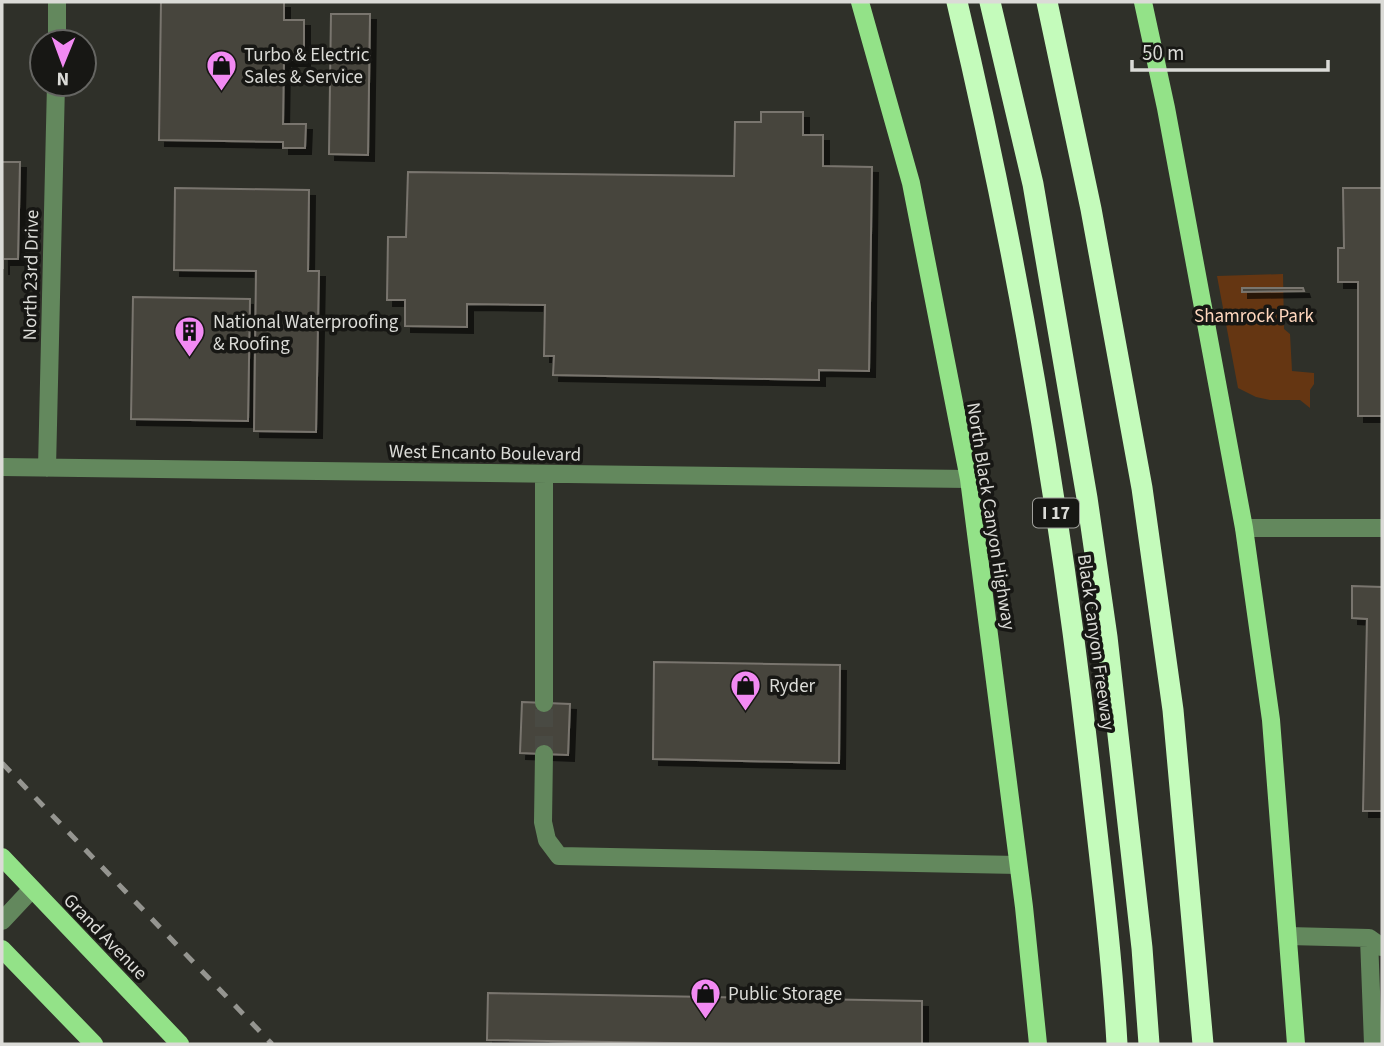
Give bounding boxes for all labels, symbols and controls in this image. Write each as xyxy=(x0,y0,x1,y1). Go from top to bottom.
north arrow xyxy=(28,28,98,98)
scale bar xyxy=(1132,28,1328,72)
text: 50 m xyxy=(1142,38,1184,68)
place label: Turbo & Electric Sales & Service xyxy=(244,42,370,91)
shop icon: Turbo & Electric Sales & Service xyxy=(204,48,238,92)
text: N xyxy=(56,65,69,92)
street label: North 23rd Drive xyxy=(17,210,46,341)
park label: Shamrock Park xyxy=(1194,303,1315,330)
place label: National Waterproofing & Roofing xyxy=(213,309,399,358)
building icon: National Waterproofing & Roofing xyxy=(173,315,207,359)
street label: North Black Canyon Highway xyxy=(959,400,1022,632)
street label: West Encanto Boulevard xyxy=(389,438,581,469)
road number: I 17 xyxy=(1033,499,1079,528)
street label: Black Canyon Freeway xyxy=(1070,552,1121,732)
shop icon: Ryder xyxy=(729,668,763,712)
place label: Ryder xyxy=(769,673,816,700)
street label: Grand Avenue xyxy=(57,888,153,986)
shop icon: Public Storage xyxy=(688,976,722,1020)
place label: Public Storage xyxy=(728,981,842,1008)

